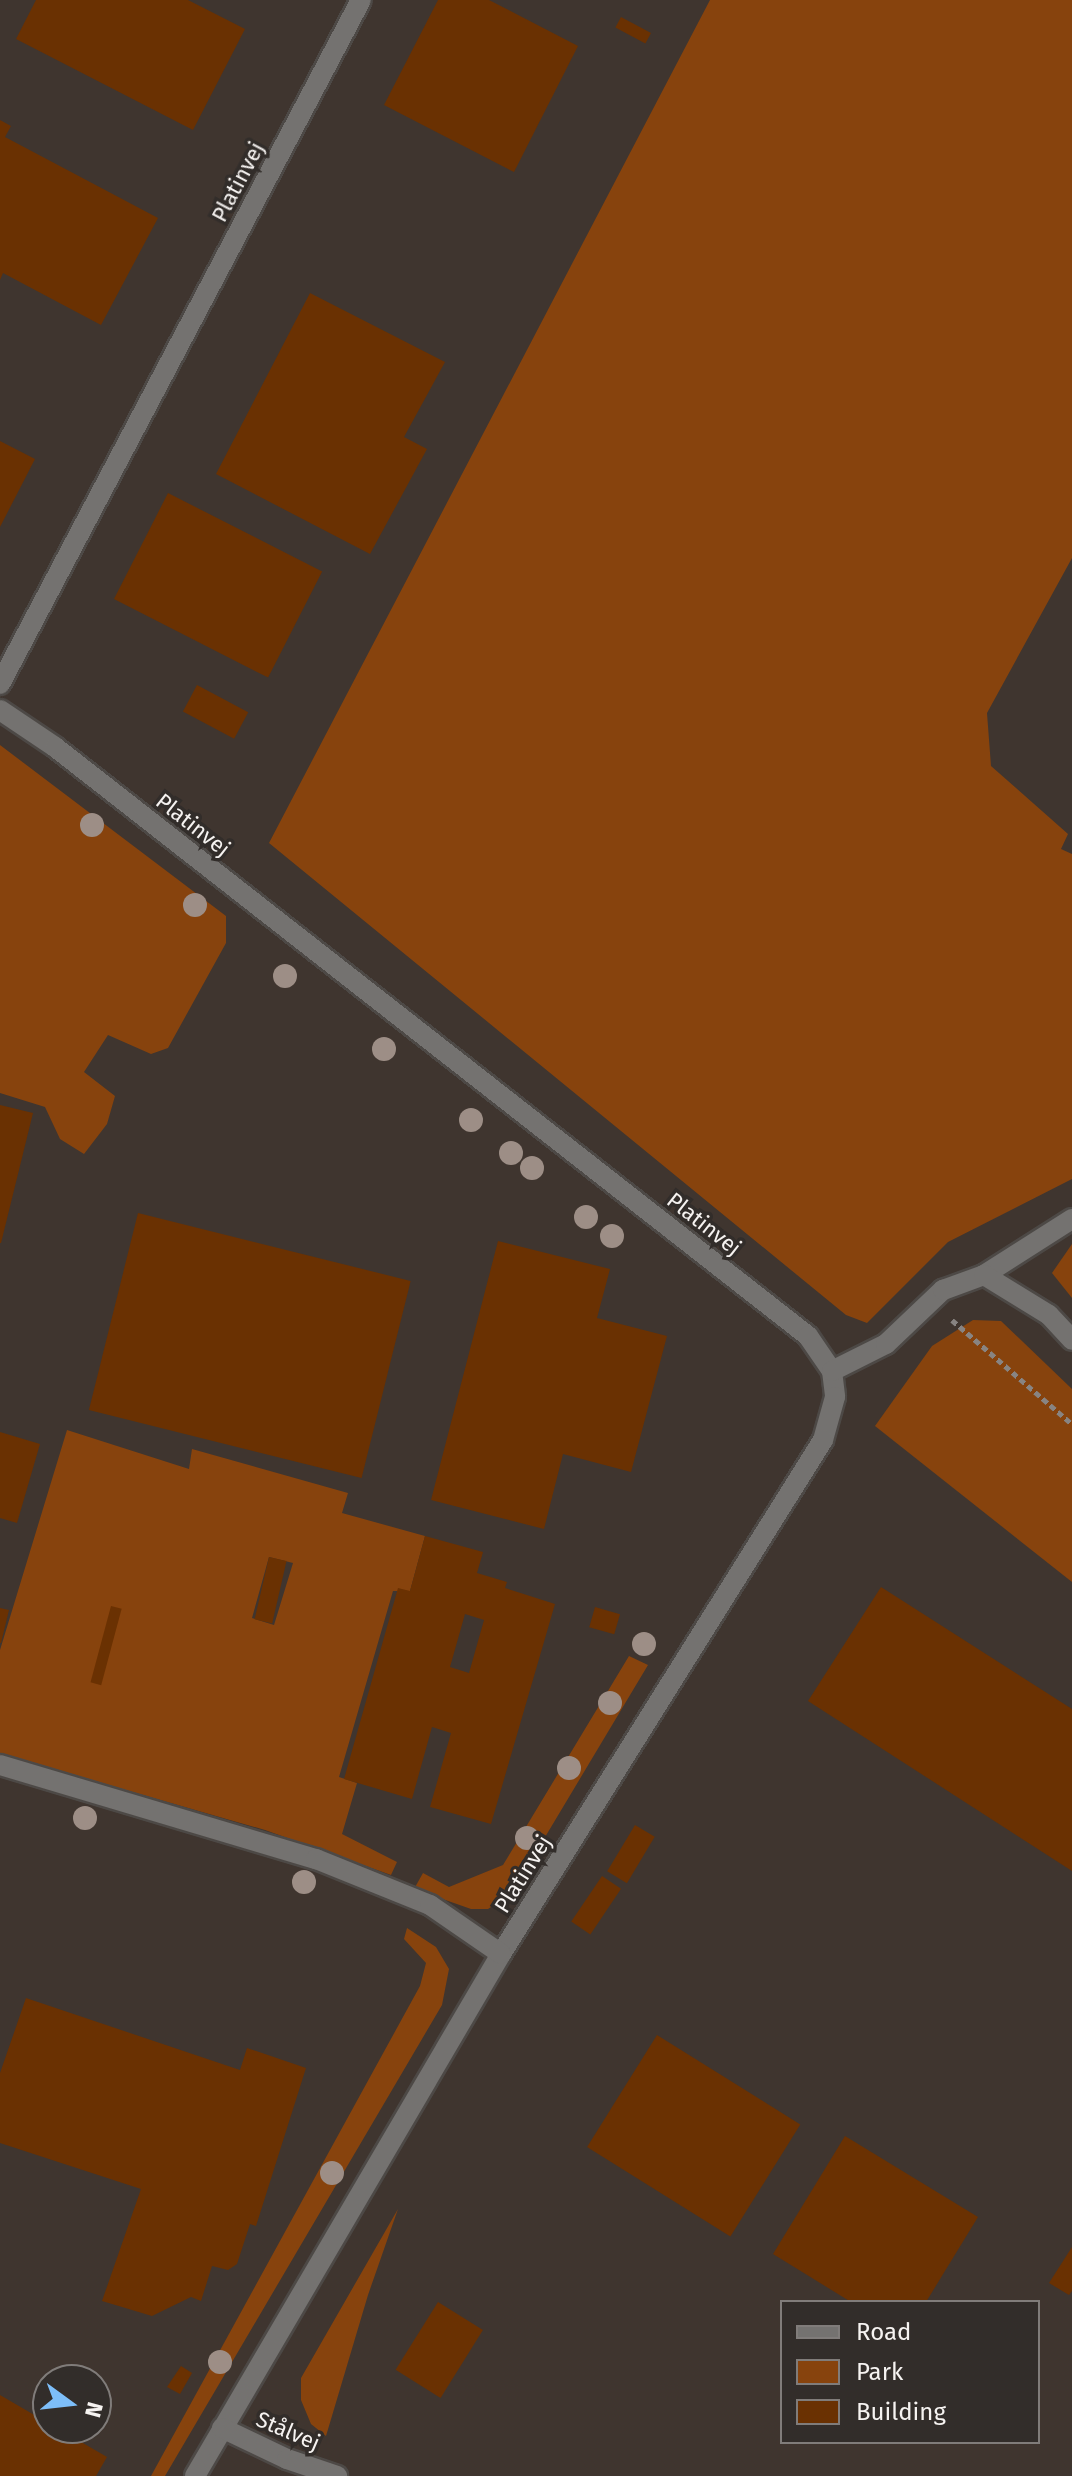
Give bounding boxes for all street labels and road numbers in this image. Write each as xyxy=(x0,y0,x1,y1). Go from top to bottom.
street label: Platinvej xyxy=(206,138,270,226)
street label: Platinvej xyxy=(151,788,235,862)
street label: Platinvej xyxy=(662,1187,746,1261)
street label: Platinvej xyxy=(489,1830,557,1918)
street label: Stålvej xyxy=(252,2406,324,2456)

